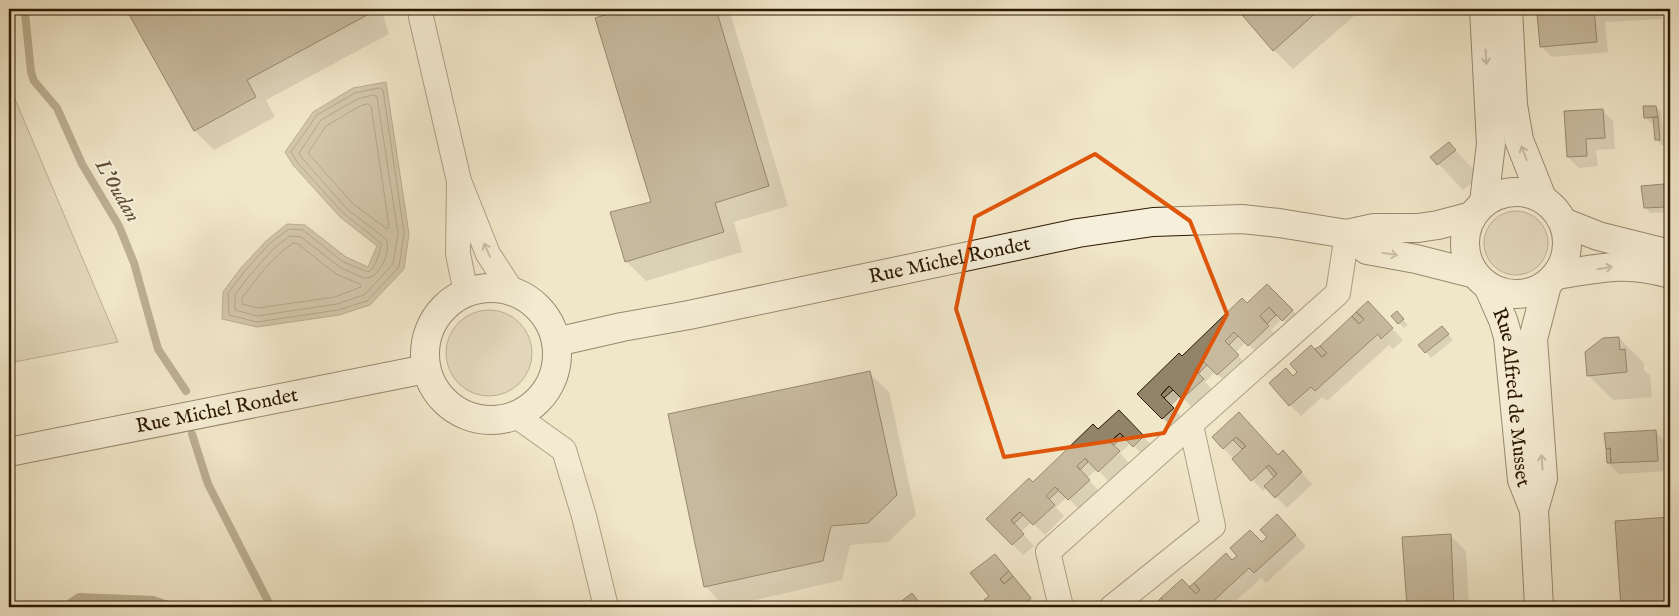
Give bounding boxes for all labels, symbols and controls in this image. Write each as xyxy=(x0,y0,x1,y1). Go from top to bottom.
one-way arrow xyxy=(1482,49,1491,65)
one-way arrow xyxy=(1519,146,1528,161)
water label: L'Oudan xyxy=(88,154,146,228)
street label: Rue Michel Rondet xyxy=(866,231,1033,289)
one-way arrow xyxy=(481,243,491,258)
one-way arrow xyxy=(1381,250,1397,259)
one-way arrow xyxy=(1596,262,1612,272)
street label: Rue Alfred de Musset xyxy=(1487,304,1536,491)
street label: Rue Michel Rondet xyxy=(134,382,300,439)
one-way arrow xyxy=(1537,455,1546,471)

